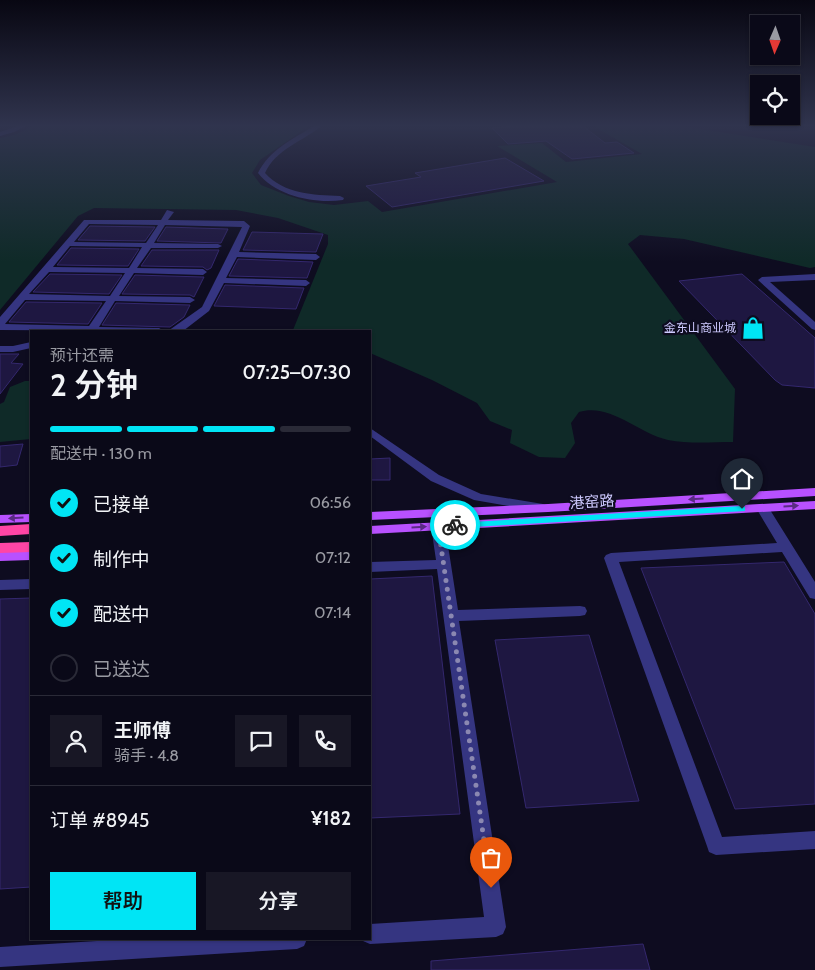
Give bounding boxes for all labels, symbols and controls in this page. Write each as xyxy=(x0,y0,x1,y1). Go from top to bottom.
north arrow xyxy=(750,15,800,65)
map controls xyxy=(750,15,800,125)
button: locate xyxy=(750,75,800,125)
shop icon: 金东山商业城 xyxy=(740,315,766,341)
place label: 金东山商业城 xyxy=(664,320,736,335)
text: 预计还需 xyxy=(50,346,114,365)
text: 07:25–07:30 xyxy=(243,361,351,384)
text: 2 分钟 xyxy=(50,365,138,404)
text: 配送中 · 130 m xyxy=(50,444,152,463)
pin xyxy=(721,458,763,509)
icon: home xyxy=(728,465,756,493)
icon: check xyxy=(50,489,78,517)
street label: 港窑路 xyxy=(569,491,615,513)
text: 已接单 xyxy=(93,493,150,516)
text: 06:56 xyxy=(310,493,351,512)
one-way arrow xyxy=(688,496,704,504)
courier xyxy=(430,500,480,550)
one-way arrow xyxy=(783,501,799,509)
icon: bike xyxy=(441,511,469,539)
one-way arrow xyxy=(7,515,23,523)
one-way arrow xyxy=(411,523,427,531)
icon: check xyxy=(50,544,78,572)
text: 制作中 xyxy=(93,548,150,571)
text: 07:12 xyxy=(315,548,351,567)
icon: check xyxy=(50,599,78,627)
text: 配送中 xyxy=(93,603,150,626)
text: 07:14 xyxy=(314,603,351,622)
text: 已送达 xyxy=(93,658,150,681)
button: person xyxy=(50,715,102,767)
button: chat xyxy=(235,715,287,767)
button: phone xyxy=(299,715,351,767)
text: 王师傅 xyxy=(114,719,171,742)
text: 骑手 · 4.8 xyxy=(114,746,179,765)
text: ¥182 xyxy=(311,807,351,830)
text: 订单 #8945 xyxy=(50,809,149,832)
pin xyxy=(470,837,512,888)
icon: bag xyxy=(477,844,505,872)
button: 帮助 xyxy=(50,872,196,930)
button: 分享 xyxy=(206,872,351,930)

